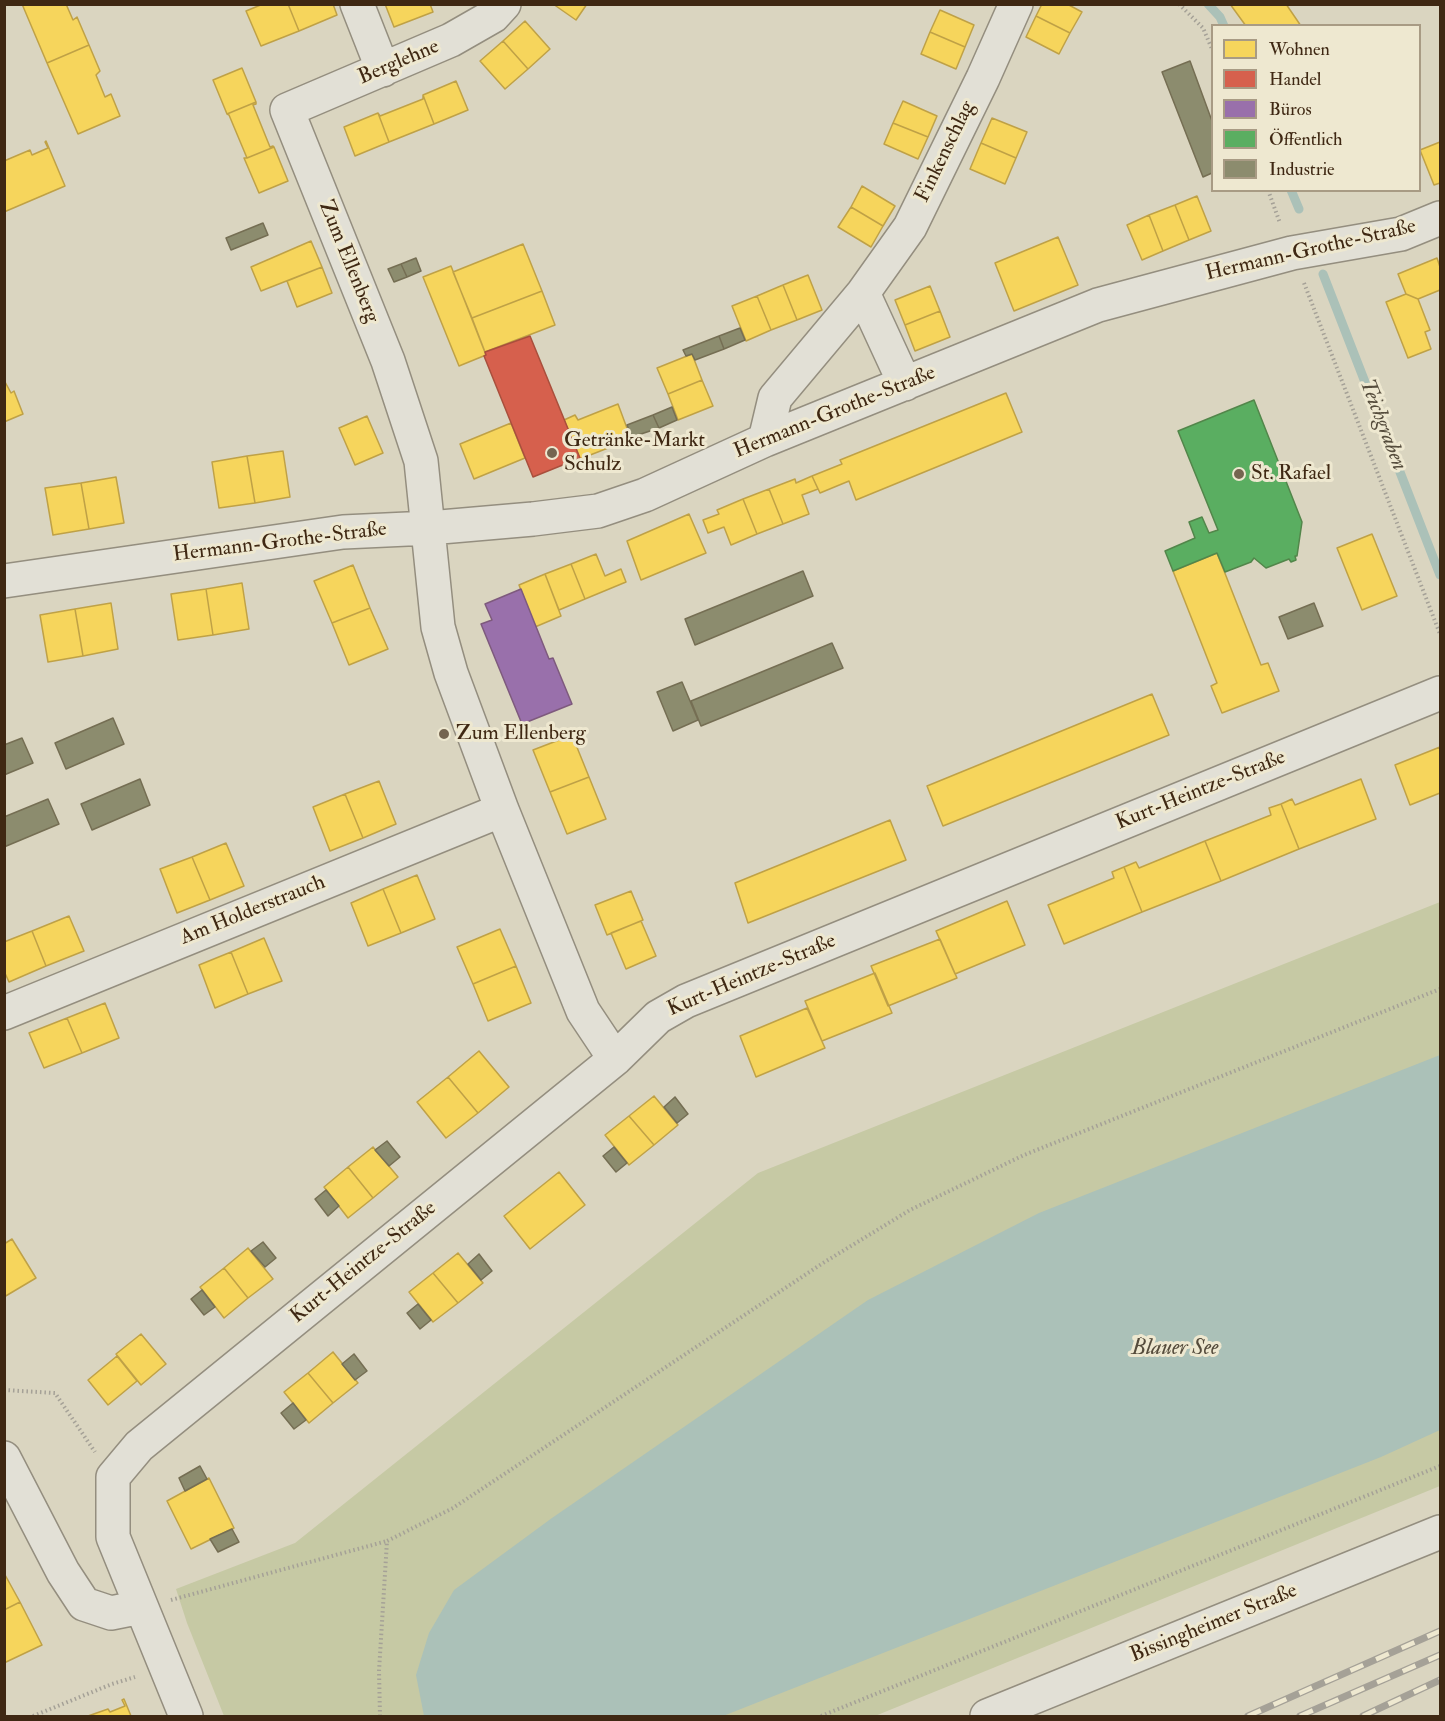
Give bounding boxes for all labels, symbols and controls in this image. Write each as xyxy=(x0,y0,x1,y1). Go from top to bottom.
legend xyxy=(1211,24,1421,192)
street label: Berglehne xyxy=(355,35,443,91)
text: Wohnen xyxy=(1269,38,1330,61)
text: Handel xyxy=(1269,68,1321,91)
street label: Finkenschlag xyxy=(911,97,981,207)
text: Büros xyxy=(1269,98,1312,121)
text: Öffentlich xyxy=(1269,128,1342,151)
text: Industrie xyxy=(1269,158,1335,181)
street label: Zum Ellenberg xyxy=(312,197,384,327)
street label: Hermann-Grothe-Straße xyxy=(1203,215,1419,287)
street label: Hermann-Grothe-Straße xyxy=(731,361,939,465)
water label: Teichgraben xyxy=(1353,376,1411,474)
place label: Getränke-Markt Schulz xyxy=(564,428,705,478)
marker: Getränke-Markt Schulz xyxy=(545,446,559,460)
place label: St. Rafael xyxy=(1251,461,1331,487)
marker: St. Rafael xyxy=(1232,467,1246,481)
street label: Hermann-Grothe-Straße xyxy=(172,517,388,569)
place label: Zum Ellenberg xyxy=(456,721,586,747)
marker: Zum Ellenberg xyxy=(437,727,451,741)
street label: Kurt-Heintze-Straße xyxy=(1113,746,1289,836)
street label: Am Holderstrauch xyxy=(177,870,329,952)
street label: Kurt-Heintze-Straße xyxy=(664,929,840,1023)
street label: Kurt-Heintze-Straße xyxy=(286,1196,442,1330)
water label: Blauer See xyxy=(1132,1336,1218,1362)
street label: Bissingheimer Straße xyxy=(1127,1579,1301,1669)

